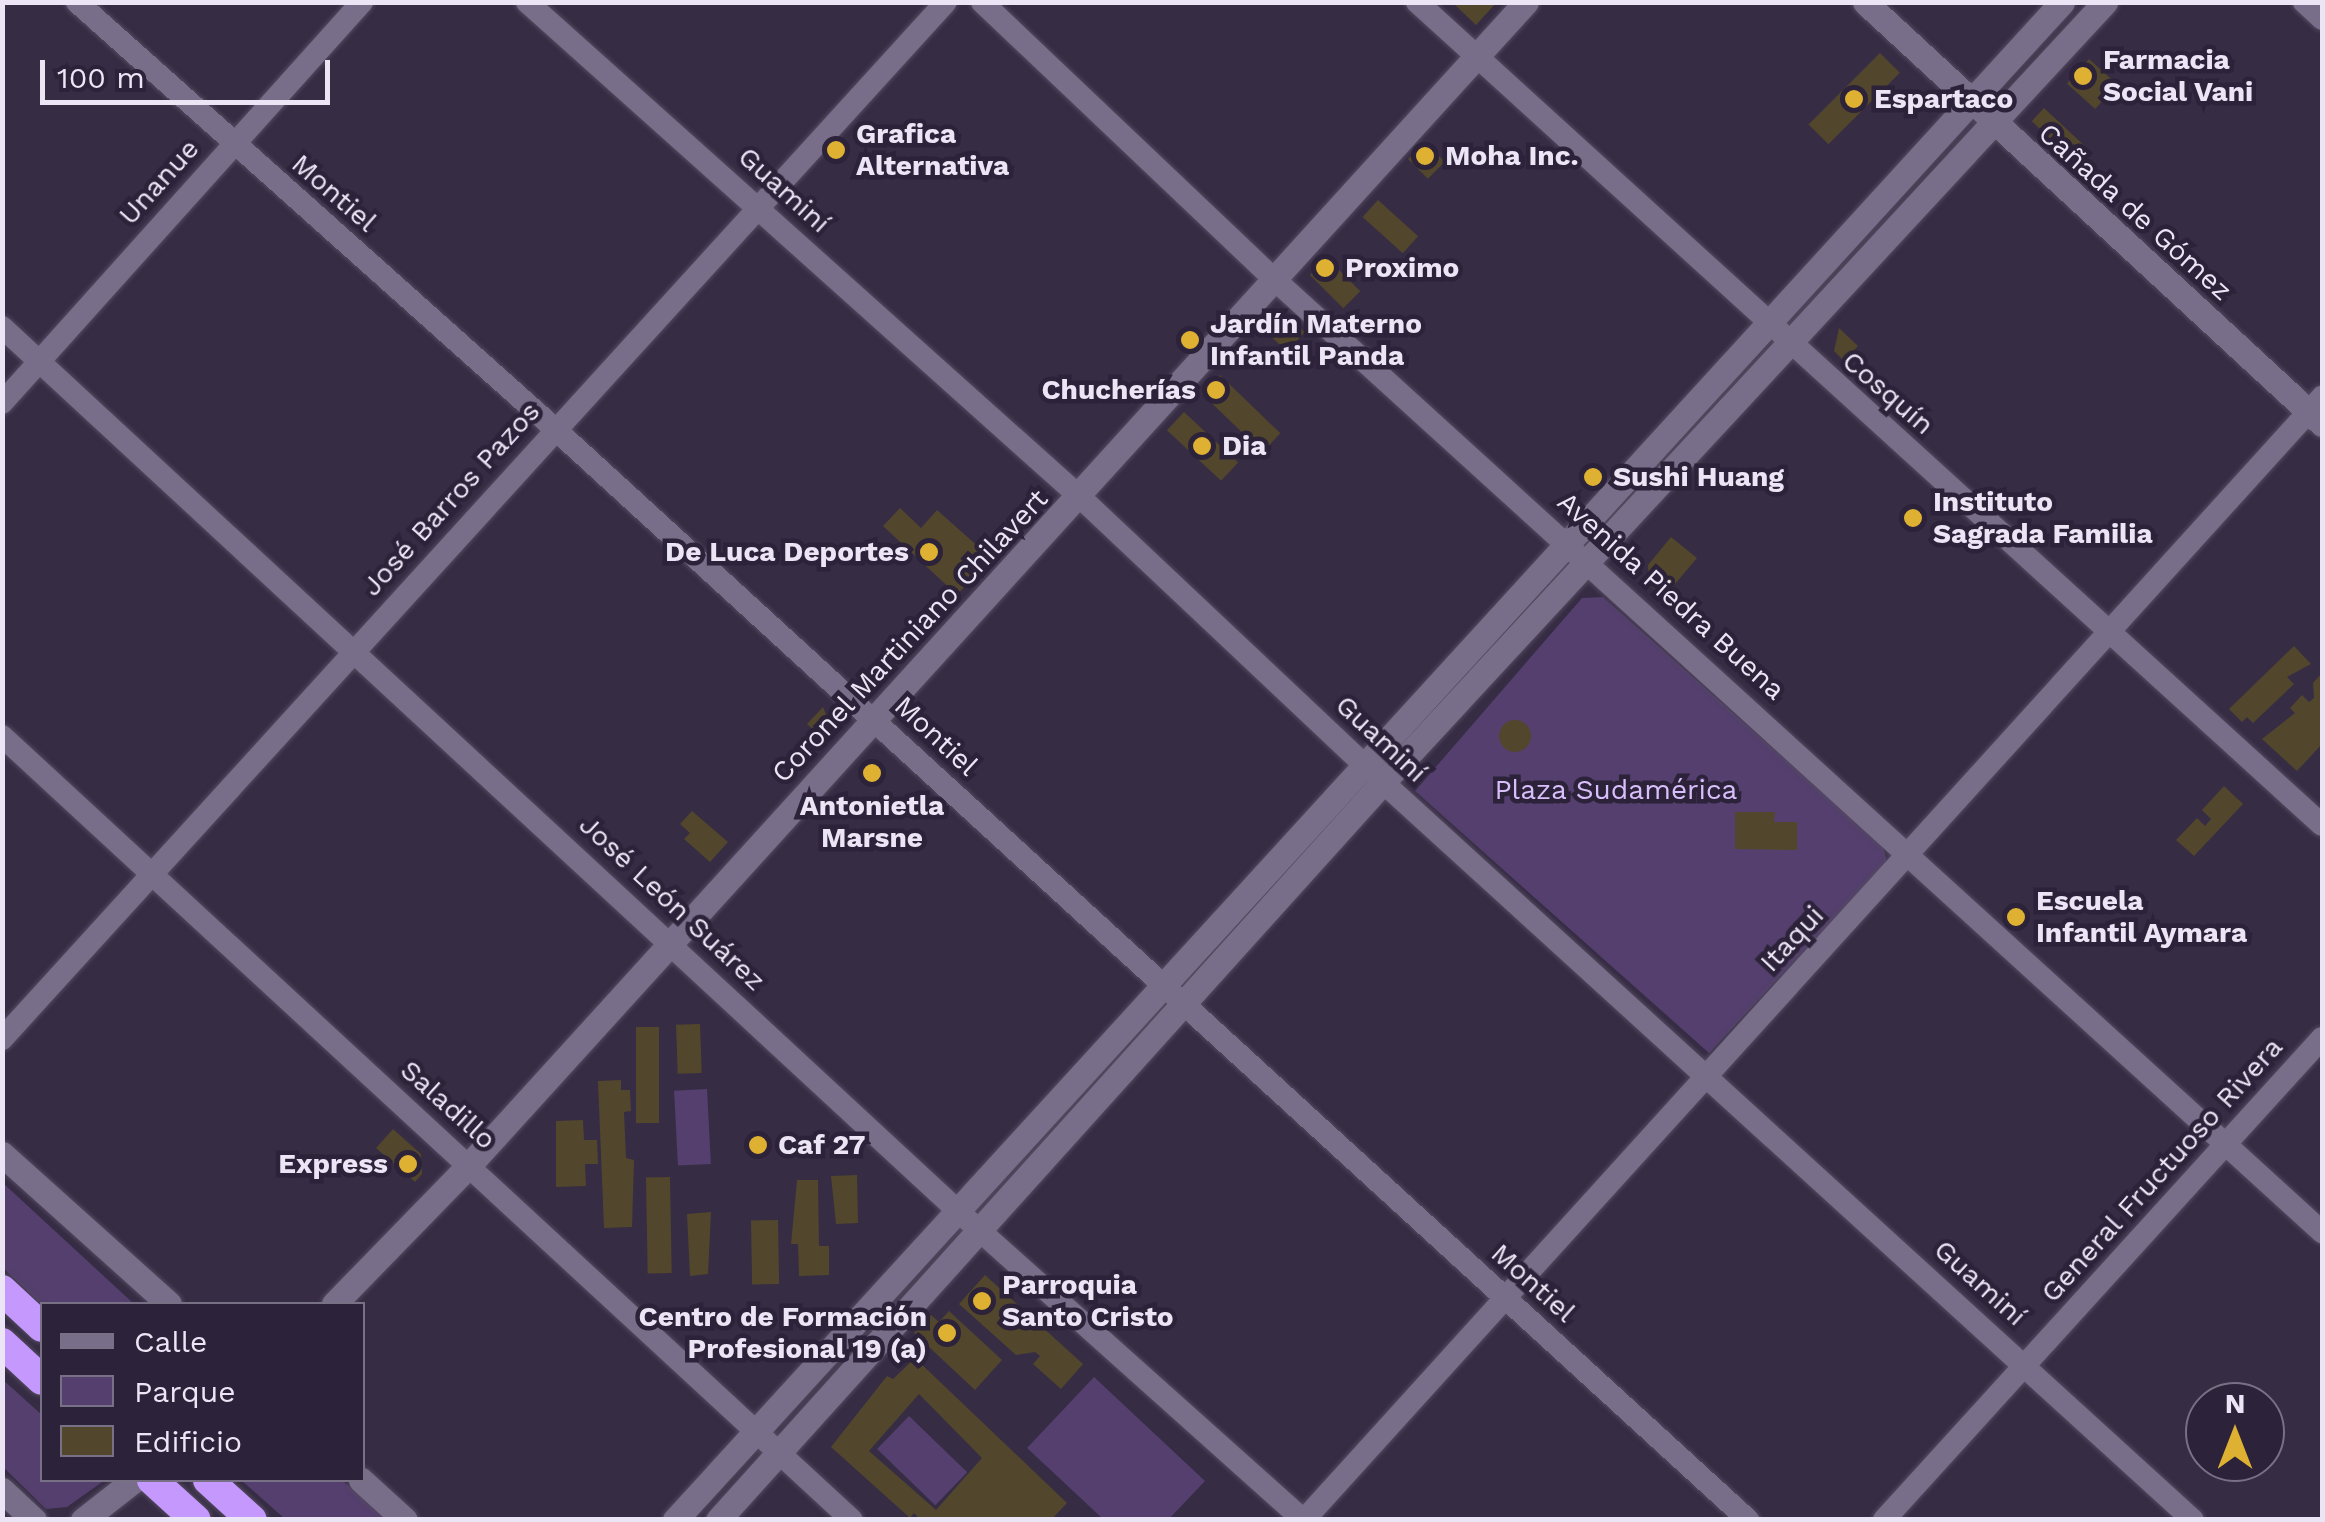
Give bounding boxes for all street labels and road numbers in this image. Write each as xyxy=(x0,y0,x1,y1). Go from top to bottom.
street label: Cañada de Gómez xyxy=(2031,116,2239,308)
street label: Unanue xyxy=(112,132,206,232)
street label: Guaminí xyxy=(731,140,837,240)
street label: Montiel xyxy=(285,147,383,239)
street label: Cosquín xyxy=(1835,344,1941,442)
street label: José Barros Pazos xyxy=(355,395,547,603)
street label: Coronel Martiniano Chilavert xyxy=(765,482,1055,790)
street label: Avenida Piedra Buena xyxy=(1550,485,1792,707)
street label: Guaminí xyxy=(1328,688,1434,790)
street label: Montiel xyxy=(887,689,985,783)
street label: José León Suárez xyxy=(572,808,772,998)
street label: Itaqui xyxy=(1753,899,1831,979)
street label: General Fructuoso Rivera xyxy=(2034,1030,2290,1310)
street label: Saladillo xyxy=(393,1053,503,1157)
street label: Guaminí xyxy=(1927,1233,2033,1333)
street label: Montiel xyxy=(1484,1237,1582,1329)

